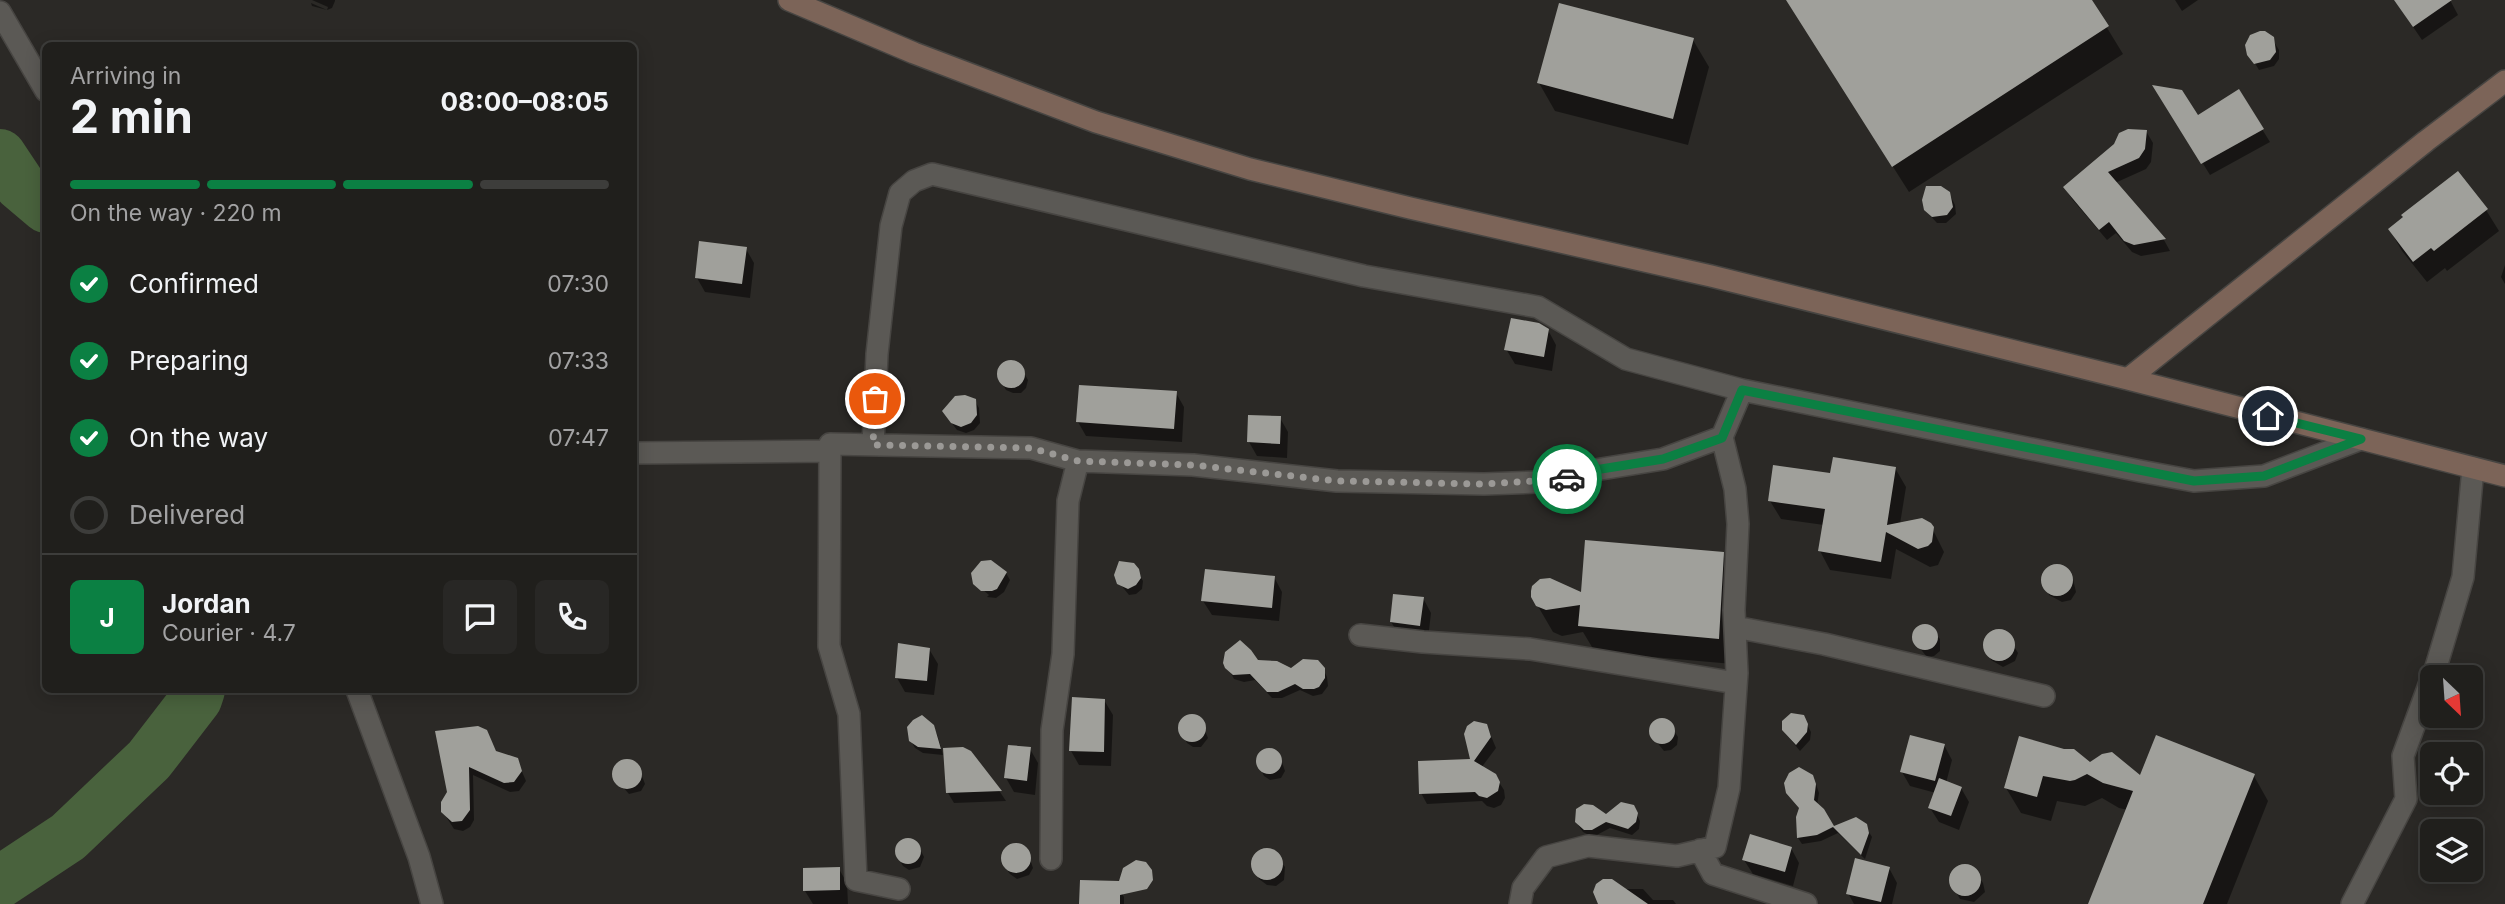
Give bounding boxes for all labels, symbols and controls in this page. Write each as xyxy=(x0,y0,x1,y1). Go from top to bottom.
text: Arriving in xyxy=(70,62,181,90)
text: 08:00–08:05 xyxy=(441,86,609,117)
text: 2 min xyxy=(70,88,193,144)
text: On the way · 220 m xyxy=(70,199,282,227)
icon: check xyxy=(70,265,108,303)
text: Confirmed xyxy=(129,268,259,299)
text: 07:30 xyxy=(547,270,609,298)
icon: check xyxy=(70,342,108,380)
text: Preparing xyxy=(129,345,249,376)
text: 07:33 xyxy=(548,347,609,375)
pin xyxy=(845,369,905,429)
icon: bag xyxy=(856,380,894,418)
pin xyxy=(2238,386,2298,446)
icon: home xyxy=(2249,397,2287,435)
icon: check xyxy=(70,419,108,457)
text: On the way xyxy=(129,422,268,453)
text: 07:47 xyxy=(548,424,609,452)
courier xyxy=(1532,444,1602,514)
icon: car xyxy=(1548,460,1586,498)
text: Delivered xyxy=(129,499,245,530)
button: chat xyxy=(443,580,517,654)
button: phone xyxy=(535,580,609,654)
text: Jordan xyxy=(162,588,251,619)
text: J xyxy=(99,602,115,633)
text: Courier · 4.7 xyxy=(162,619,296,647)
north arrow xyxy=(2420,665,2483,728)
map controls xyxy=(2420,665,2483,882)
button: locate xyxy=(2420,742,2483,805)
button: layers xyxy=(2420,819,2483,882)

